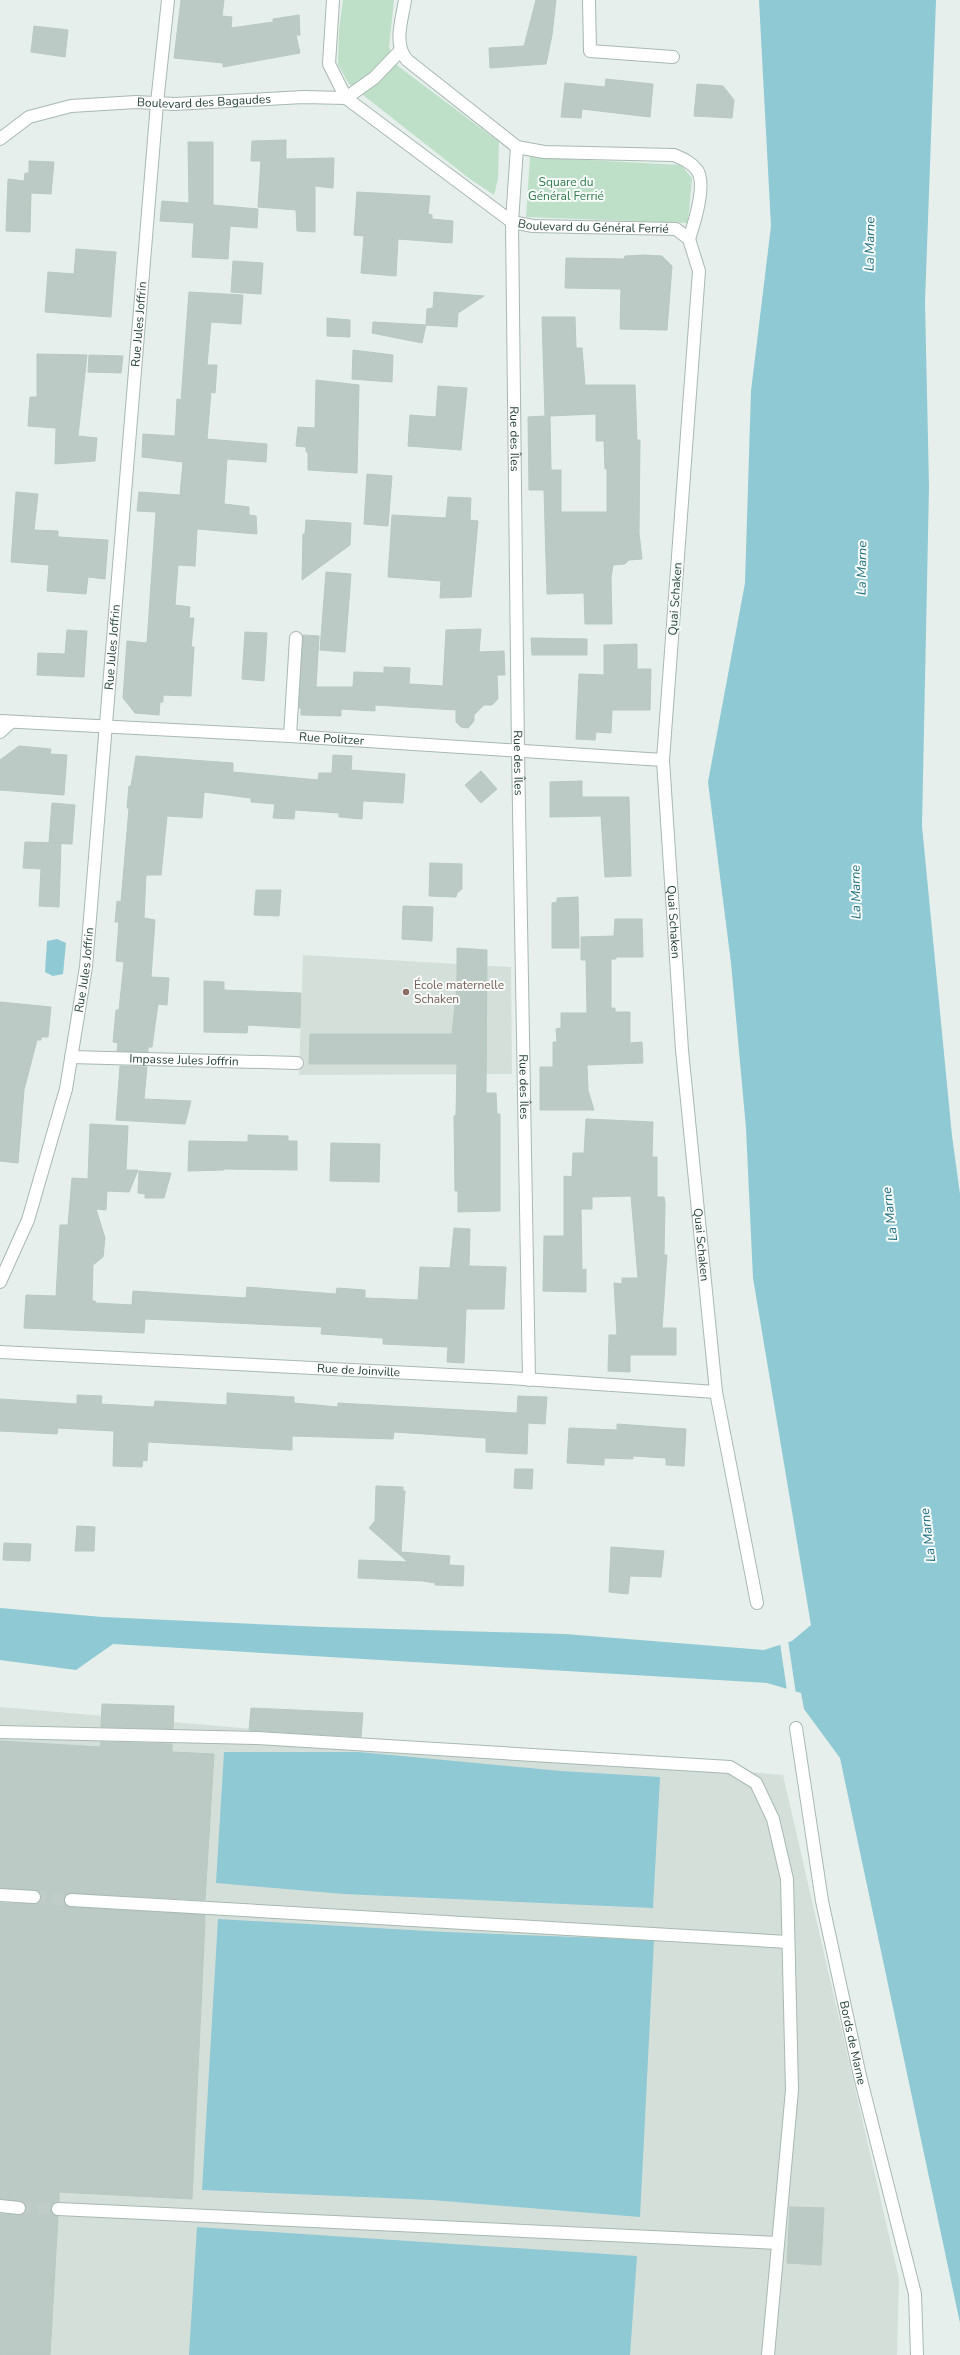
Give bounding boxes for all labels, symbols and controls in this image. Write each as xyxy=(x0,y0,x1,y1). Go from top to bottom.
street label: Boulevard des Bagaudes xyxy=(137,91,272,112)
park label: Square du Général Ferrié xyxy=(528,174,604,204)
street label: Boulevard du Général Ferrié xyxy=(517,215,669,237)
water label: La Marne xyxy=(861,217,879,271)
street label: Rue Jules Joffrin xyxy=(127,281,150,368)
street label: Rue des Îles xyxy=(506,406,523,472)
water label: La Marne xyxy=(853,541,871,595)
street label: Quai Schaken xyxy=(664,562,686,636)
street label: Rue Jules Joffrin xyxy=(101,604,124,691)
street label: Rue Politzer xyxy=(299,729,365,749)
street label: Rue des Îles xyxy=(510,730,527,796)
water label: La Marne xyxy=(847,865,865,919)
street label: Quai Schaken xyxy=(663,885,684,959)
street label: Rue Jules Joffrin xyxy=(71,927,97,1014)
place label: École maternelle Schaken xyxy=(414,977,504,1007)
marker: École maternelle Schaken xyxy=(401,987,411,997)
street label: Impasse Jules Joffrin xyxy=(129,1051,239,1069)
street label: Rue des Îles xyxy=(515,1054,532,1120)
water label: La Marne xyxy=(878,1186,902,1242)
street label: Quai Schaken xyxy=(690,1207,713,1282)
street label: Rue de Joinville xyxy=(317,1360,401,1380)
water label: La Marne xyxy=(916,1507,940,1563)
street label: Bords de Marne xyxy=(836,1999,870,2086)

